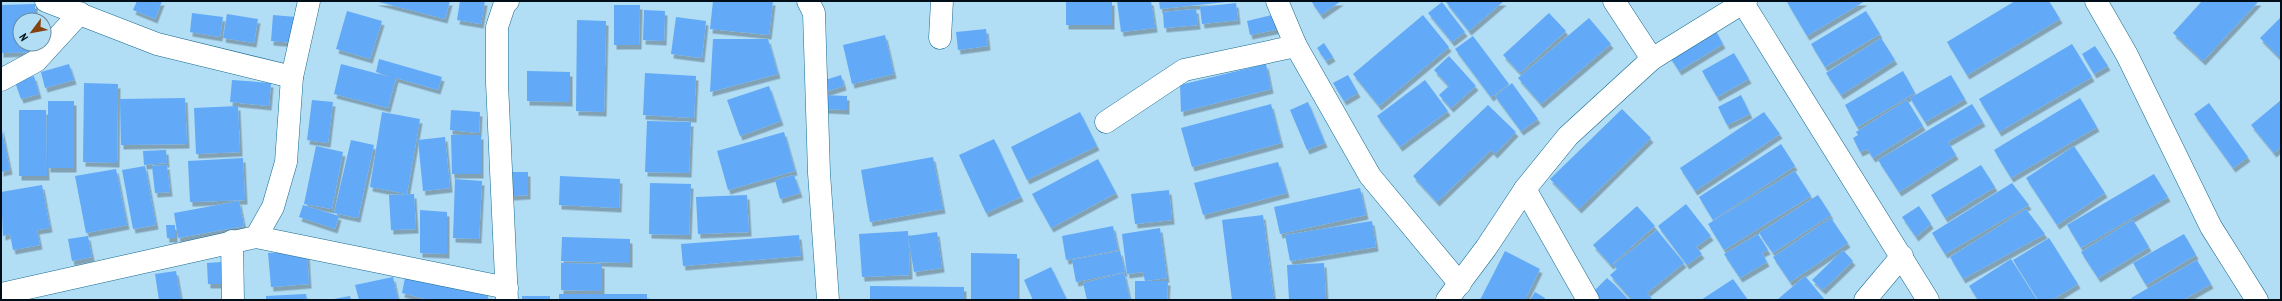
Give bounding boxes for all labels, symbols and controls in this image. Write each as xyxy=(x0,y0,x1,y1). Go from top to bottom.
north arrow xyxy=(12,12,52,52)
text: N xyxy=(16,31,31,44)

